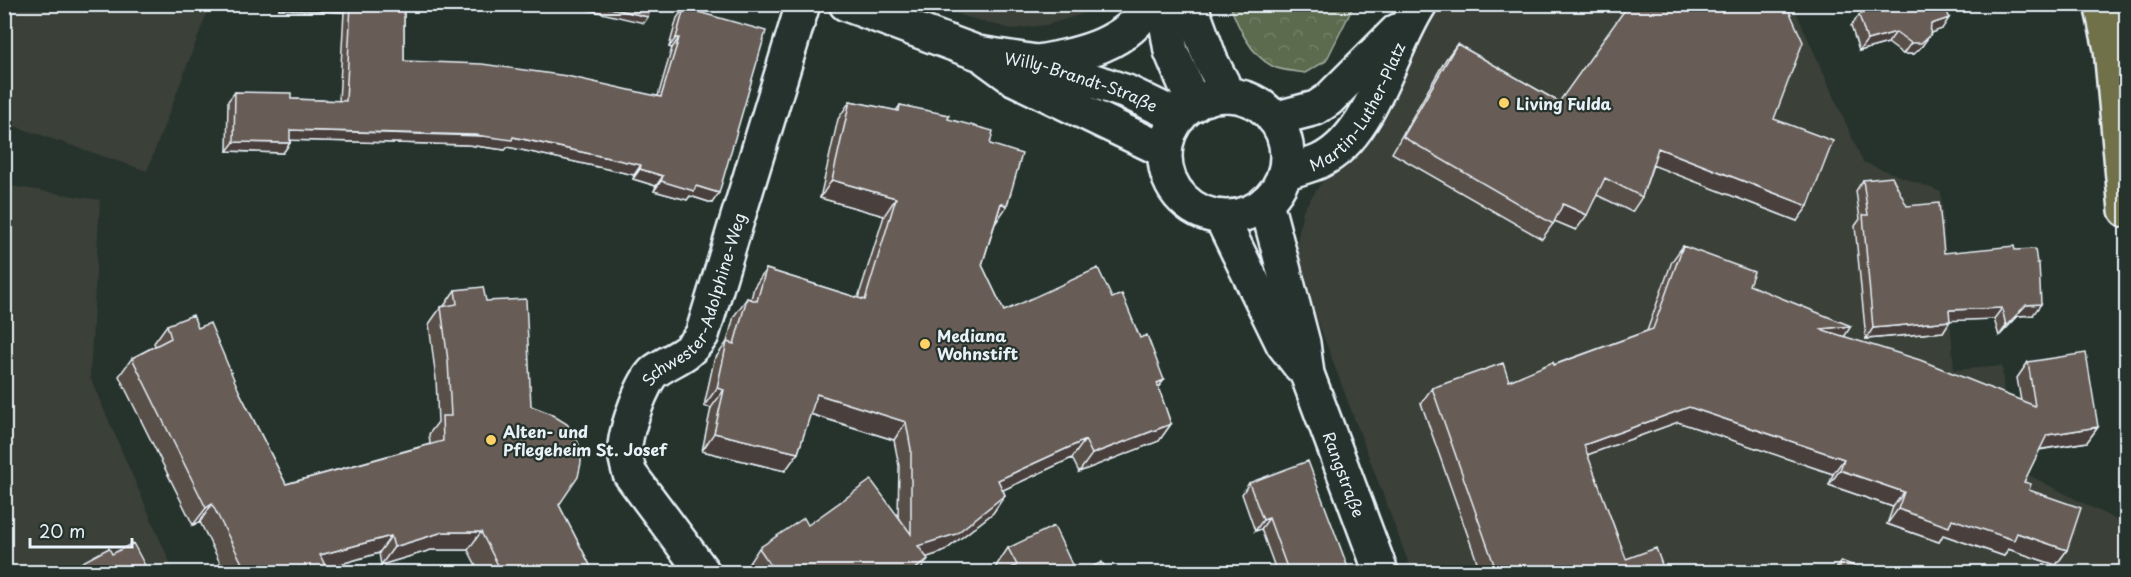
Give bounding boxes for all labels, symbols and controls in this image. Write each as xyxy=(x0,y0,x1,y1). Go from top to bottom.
street label: Martin-Luther-Platz xyxy=(1305,38,1411,176)
street label: Willy-Brandt-Straße xyxy=(1003,45,1162,117)
place label: Living Fulda xyxy=(1516,91,1612,115)
marker: Living Fulda xyxy=(1497,96,1511,110)
street label: Schwester-Adolphine-Weg xyxy=(635,210,751,390)
place label: Mediana Wohnstift xyxy=(937,323,1018,365)
marker: Mediana Wohnstift xyxy=(918,337,932,351)
place label: Alten- und Pflegeheim St. Josef xyxy=(503,419,668,461)
street label: Rangstraße xyxy=(1317,428,1371,521)
marker: Alten- und Pflegeheim St. Josef xyxy=(484,433,498,447)
scale bar xyxy=(30,511,132,549)
text: 20 m xyxy=(39,517,85,544)

